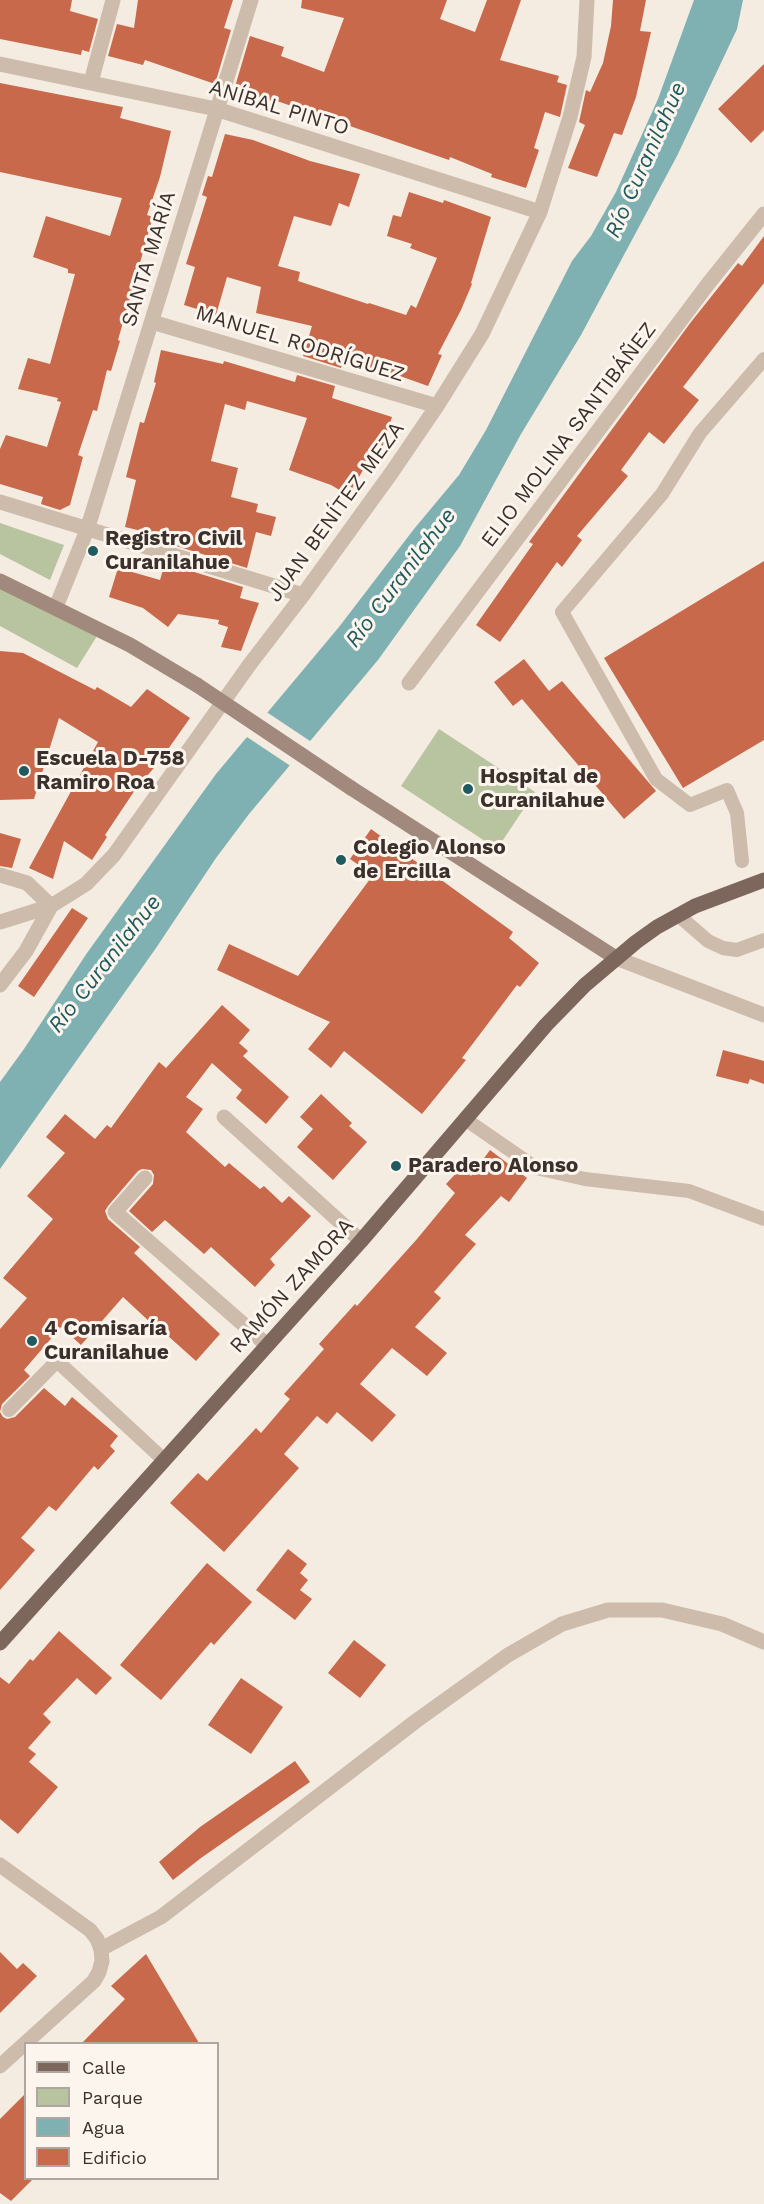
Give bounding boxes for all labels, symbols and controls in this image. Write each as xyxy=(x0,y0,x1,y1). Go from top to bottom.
street label: ANÍBAL PINTO xyxy=(206,75,352,141)
water label: Río Curanilahue xyxy=(600,78,692,242)
street label: SANTA MARÍA xyxy=(116,188,182,330)
street label: MANUEL RODRÍGUEZ xyxy=(193,300,407,388)
street label: ELIO MOLINA SANTIBÁÑEZ xyxy=(476,318,662,552)
street label: JUAN BENÍTEZ MEZA xyxy=(262,417,410,607)
water label: Río Curanilahue xyxy=(340,503,462,653)
place label: Registro Civil Curanilahue xyxy=(105,526,242,576)
marker: Registro Civil Curanilahue xyxy=(86,544,100,558)
place label: Escuela D-758 Ramiro Roa xyxy=(36,746,185,796)
marker: Escuela D-758 Ramiro Roa xyxy=(17,764,31,778)
place label: Hospital de Curanilahue xyxy=(480,764,605,814)
marker: Hospital de Curanilahue xyxy=(461,782,475,796)
place label: Colegio Alonso de Ercilla xyxy=(353,835,506,885)
marker: Colegio Alonso de Ercilla xyxy=(334,853,348,867)
water label: Río Curanilahue xyxy=(43,890,167,1038)
place label: Paradero Alonso xyxy=(408,1153,578,1179)
marker: Paradero Alonso xyxy=(389,1159,403,1173)
street label: RAMÓN ZAMORA xyxy=(225,1213,359,1359)
place label: 4 Comisaría Curanilahue xyxy=(44,1316,169,1366)
marker: 4 Comisaría Curanilahue xyxy=(25,1334,39,1348)
legend xyxy=(24,2042,219,2180)
text: Calle xyxy=(82,2057,126,2078)
text: Parque xyxy=(82,2087,143,2108)
text: Agua xyxy=(82,2117,125,2138)
text: Edificio xyxy=(82,2147,147,2168)

